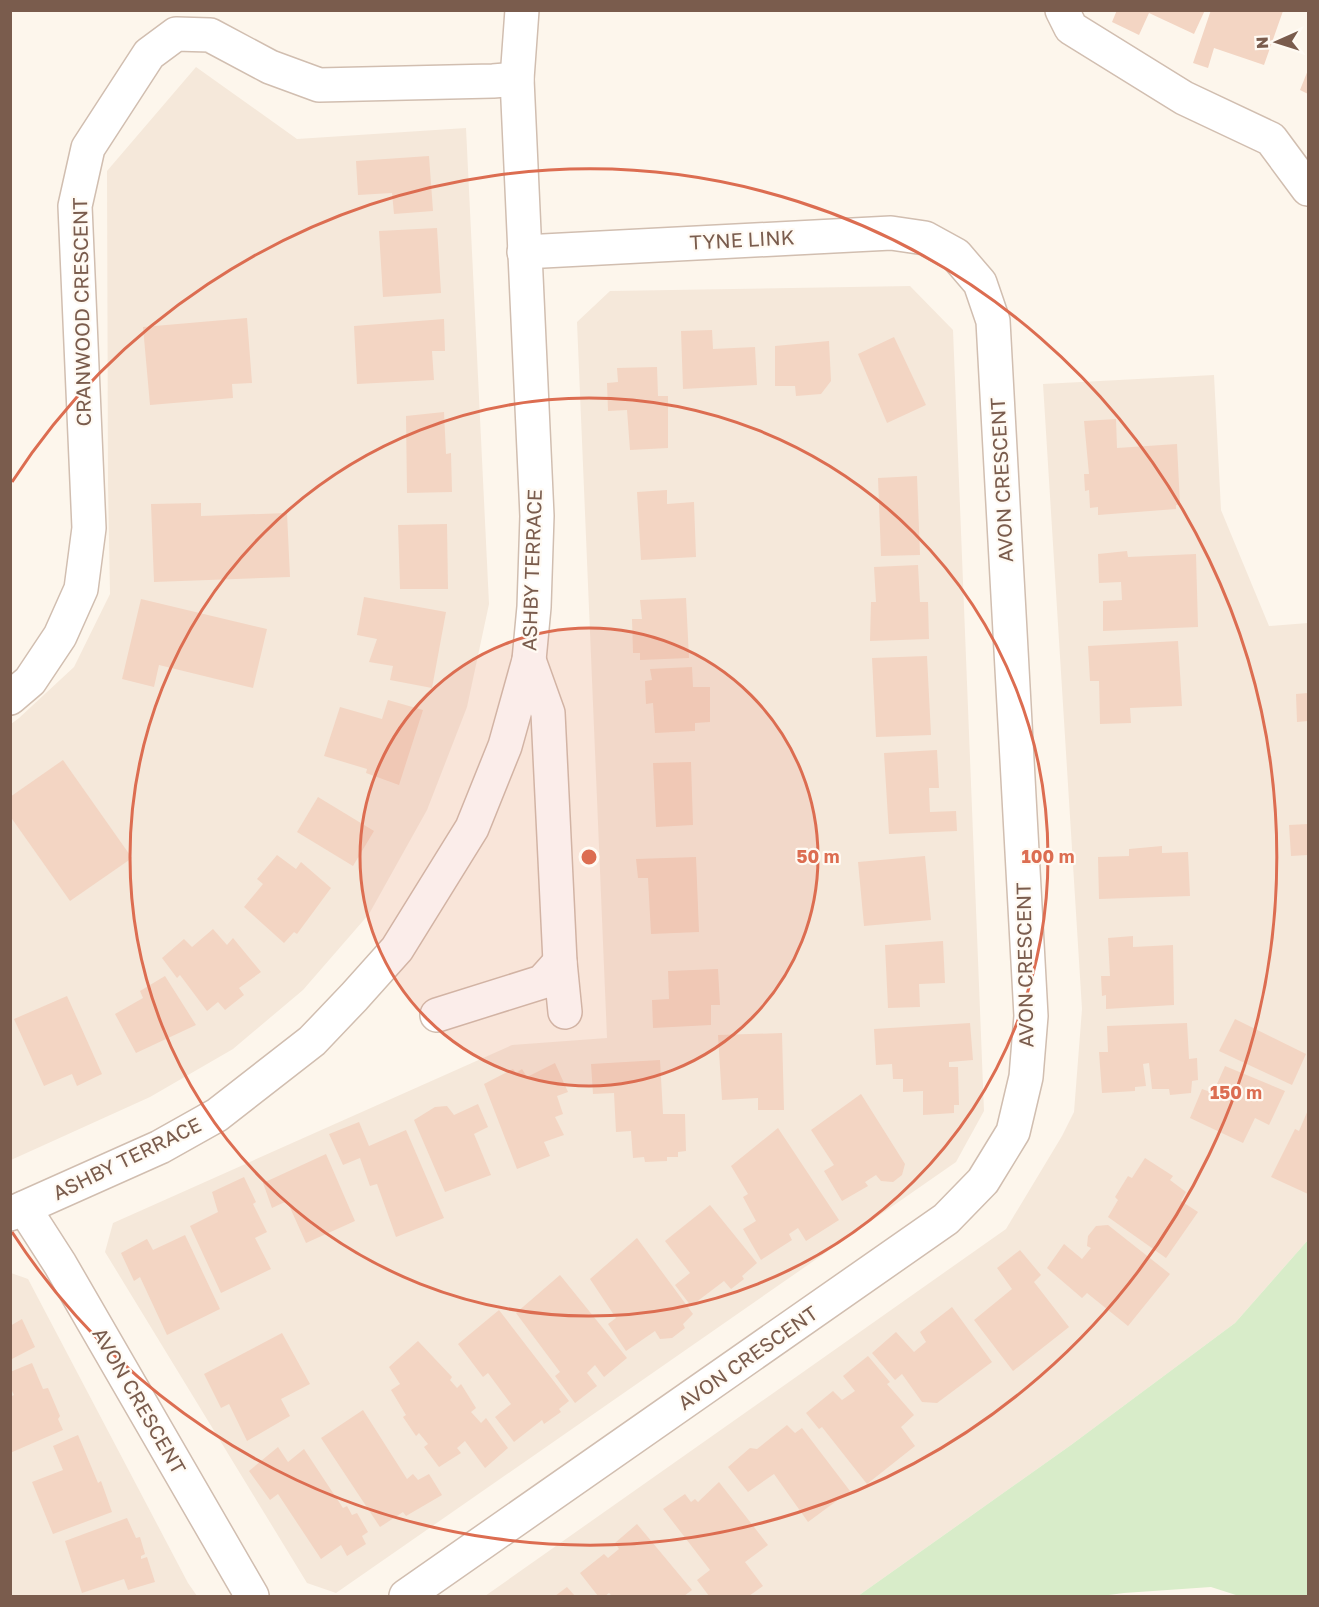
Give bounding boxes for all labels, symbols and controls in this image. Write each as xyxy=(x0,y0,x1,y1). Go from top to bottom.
north arrow xyxy=(1247,12,1307,72)
text: N xyxy=(1252,36,1272,49)
street label: CRANWOOD CRESCENT xyxy=(67,197,95,427)
street label: TYNE LINK xyxy=(689,224,795,254)
street label: AVON CRESCENT xyxy=(985,397,1017,563)
street label: ASHBY TERRACE xyxy=(516,488,546,651)
text: 50 m xyxy=(797,845,839,867)
text: 100 m xyxy=(1022,845,1074,867)
centre of rings xyxy=(579,847,599,867)
street label: AVON CRESCENT xyxy=(1011,882,1037,1048)
text: 150 m xyxy=(1210,1081,1262,1103)
street label: ASHBY TERRACE xyxy=(48,1112,205,1204)
street label: AVON CRESCENT xyxy=(673,1300,822,1414)
street label: AVON CRESCENT xyxy=(88,1323,192,1478)

